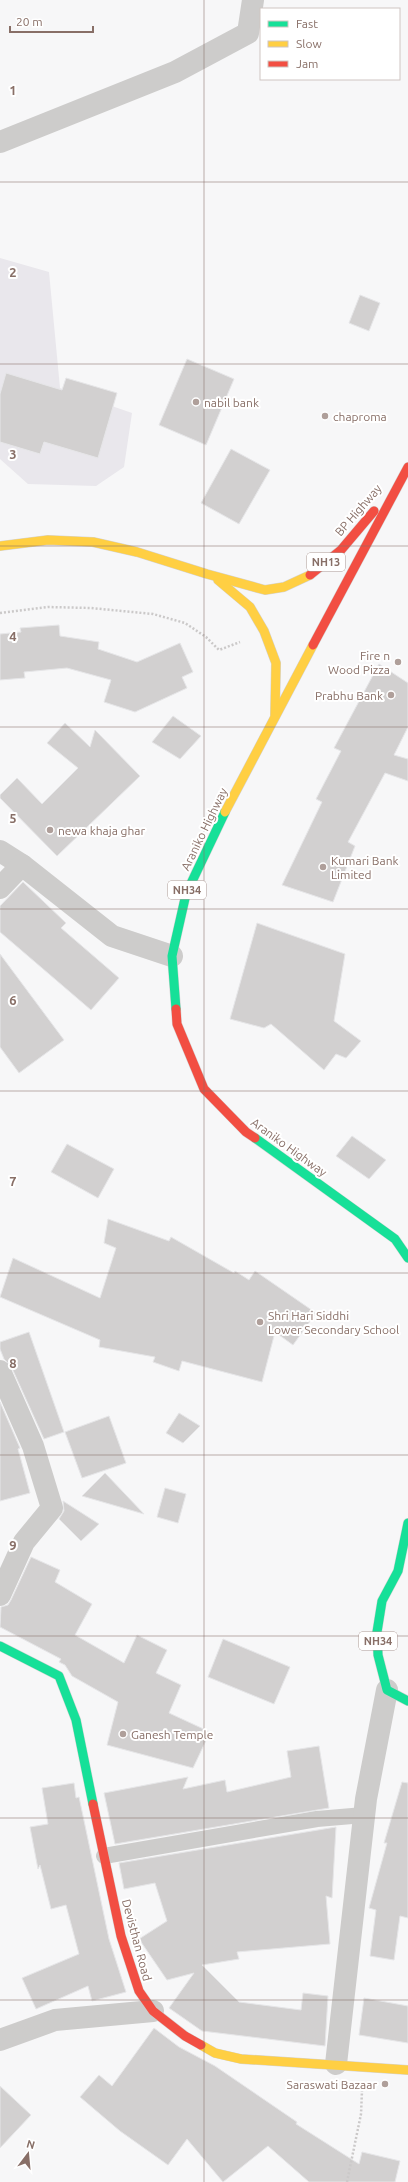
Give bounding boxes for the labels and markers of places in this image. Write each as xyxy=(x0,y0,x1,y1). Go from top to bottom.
place label: nabil bank xyxy=(204,396,259,409)
marker: nabil bank xyxy=(191,397,201,407)
place label: chaproma xyxy=(333,410,387,423)
marker: chaproma xyxy=(320,411,330,421)
place label: Fire n Wood Pizza xyxy=(328,649,390,676)
marker: Fire n Wood Pizza xyxy=(393,657,403,667)
place label: Prabhu Bank xyxy=(315,689,383,702)
marker: Prabhu Bank xyxy=(386,690,396,700)
place label: newa khaja ghar xyxy=(58,824,146,837)
marker: newa khaja ghar xyxy=(45,825,55,835)
place label: Kumari Bank Limited xyxy=(331,854,399,881)
marker: Kumari Bank Limited xyxy=(318,862,328,872)
place label: Shri Hari Siddhi Lower Secondary School xyxy=(268,1309,399,1336)
marker: Shri Hari Siddhi Lower Secondary School xyxy=(255,1317,265,1327)
place label: Ganesh Temple xyxy=(131,1728,213,1741)
marker: Ganesh Temple xyxy=(118,1729,128,1739)
place label: Saraswati Bazaar xyxy=(287,2078,377,2091)
marker: Saraswati Bazaar xyxy=(380,2079,390,2089)

